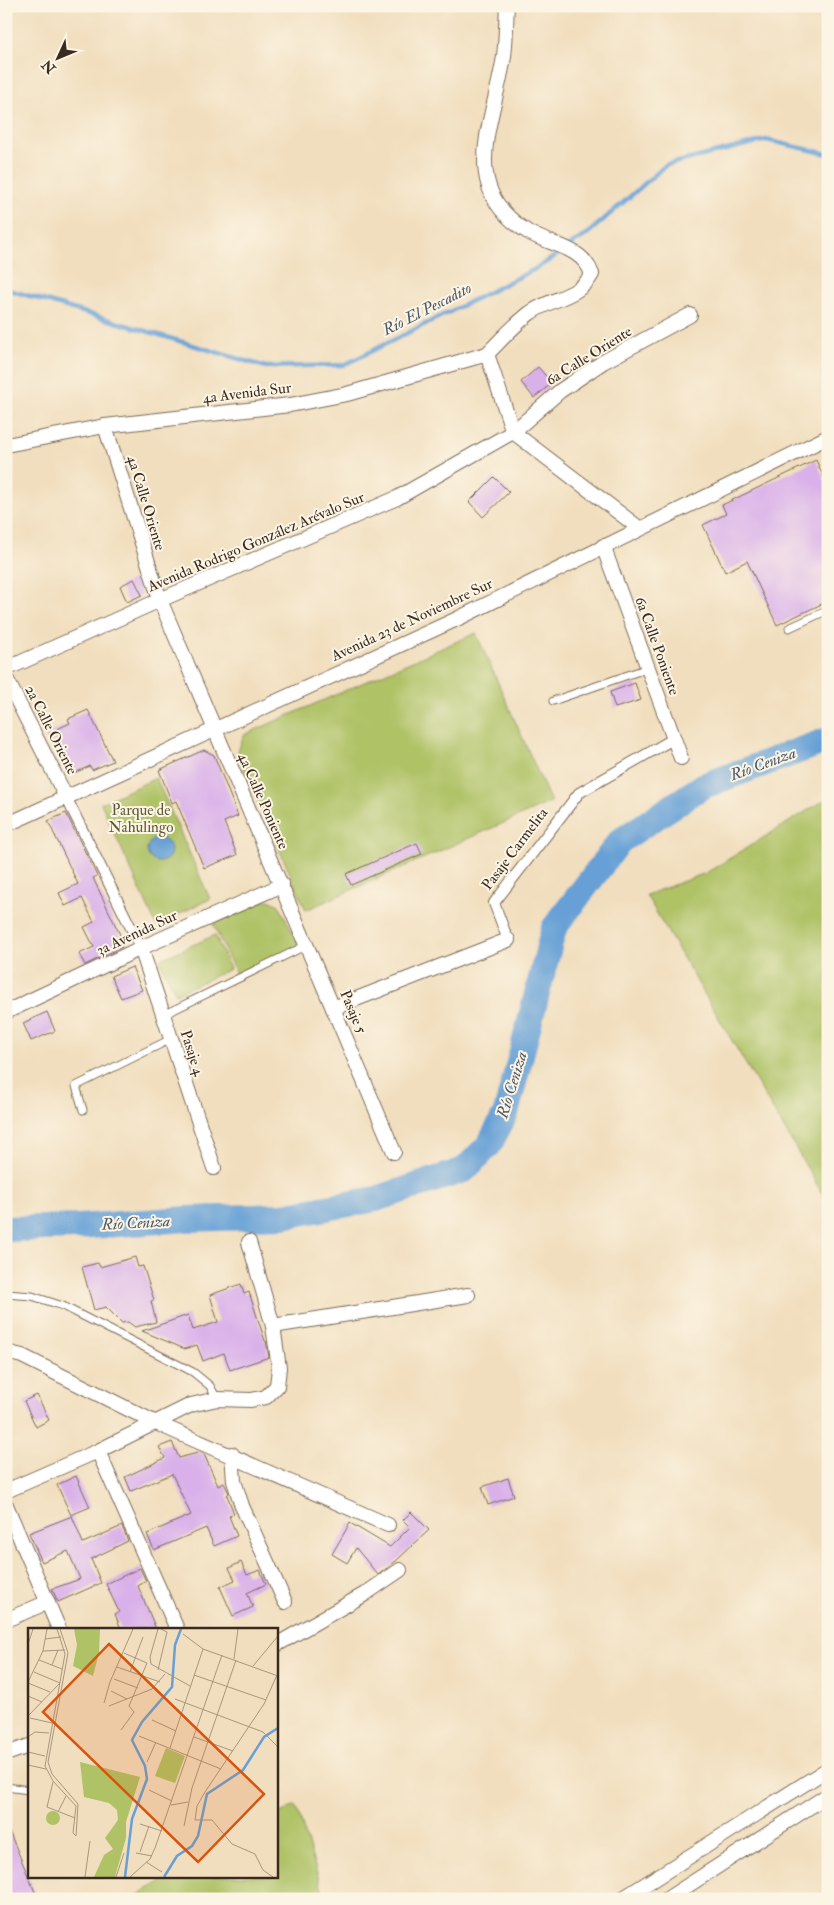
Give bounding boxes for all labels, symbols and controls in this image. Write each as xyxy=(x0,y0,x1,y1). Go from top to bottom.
north arrow xyxy=(32,32,82,82)
text: N xyxy=(38,56,60,78)
water label: Río El Pescadito xyxy=(378,278,475,340)
street label: 6a Calle Oriente xyxy=(542,322,636,390)
street label: 4a Avenida Sur xyxy=(202,378,293,408)
street label: 4a Calle Oriente xyxy=(123,453,169,553)
street label: Avenida Rodrigo González Arévalo Sur xyxy=(144,487,368,597)
street label: Avenida 23 de Noviembre Sur xyxy=(327,574,496,666)
street label: 6a Calle Poniente xyxy=(630,594,684,698)
street label: 2a Calle Oriente xyxy=(20,682,82,778)
water label: Río Ceniza xyxy=(726,743,799,785)
street label: 4a Calle Poniente xyxy=(233,750,293,852)
park label: Parque de Nahulingo xyxy=(109,801,173,837)
street label: Pasaje Carmelita xyxy=(478,803,553,894)
street label: 3a Avenida Sur xyxy=(94,906,181,960)
street label: Pasaje 5 xyxy=(335,987,371,1037)
street label: Pasaje 4 xyxy=(176,1028,209,1079)
water label: Río Ceniza xyxy=(492,1049,532,1122)
water label: Río Ceniza xyxy=(100,1211,171,1235)
inset map xyxy=(28,1628,278,1878)

